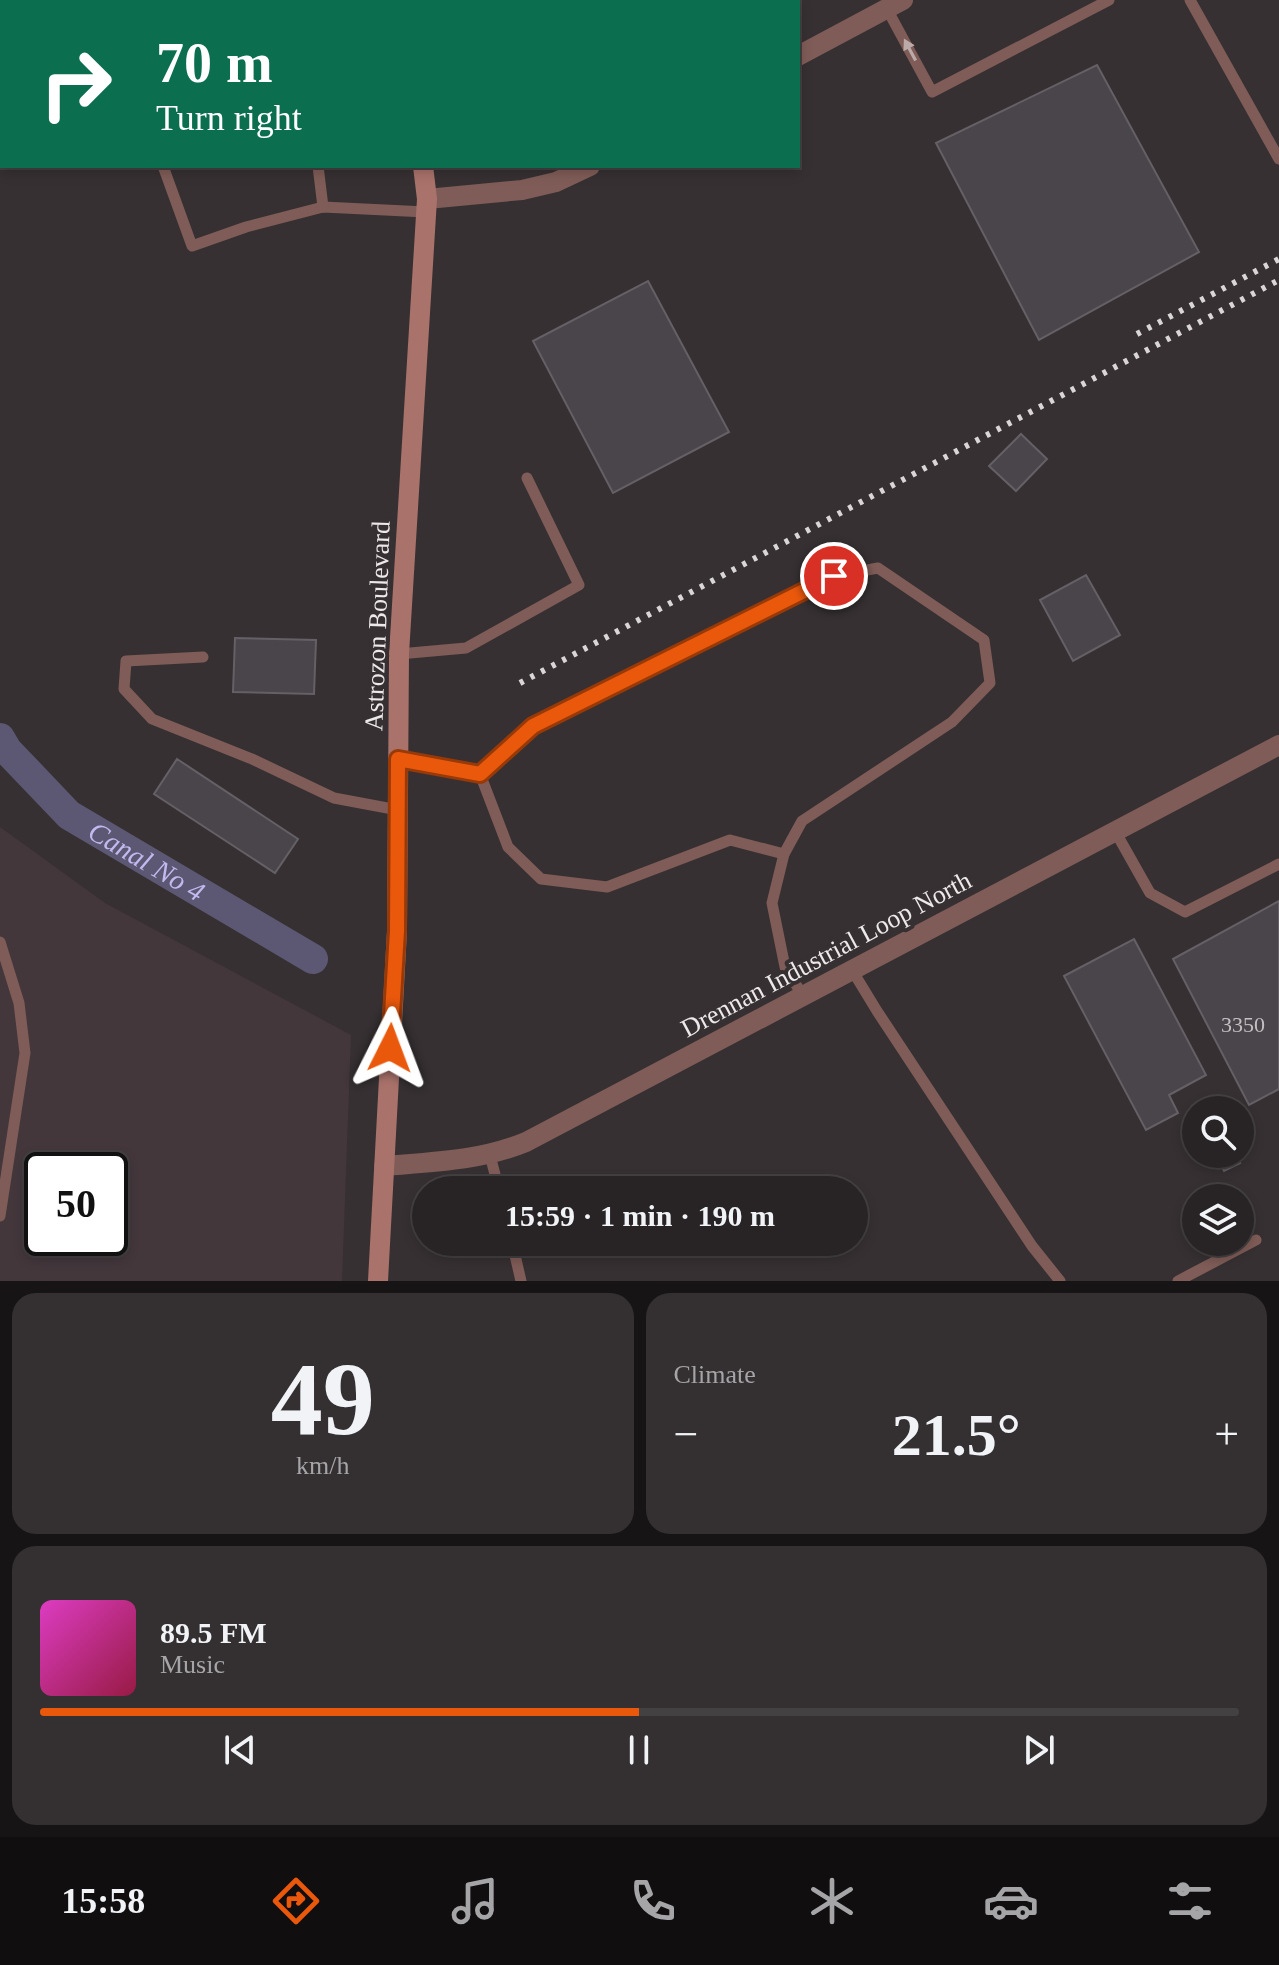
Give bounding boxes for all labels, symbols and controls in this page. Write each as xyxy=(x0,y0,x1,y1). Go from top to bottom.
icon: right xyxy=(24,32,128,136)
text: 70 m xyxy=(156,32,273,94)
one-way arrow xyxy=(903,39,916,62)
text: Turn right xyxy=(156,98,302,138)
street label: Astrozon Boulevard xyxy=(359,521,396,732)
pin xyxy=(800,542,868,610)
icon: arrive xyxy=(812,554,856,598)
water label: Canal No 4 xyxy=(83,815,210,907)
street label: Drennan Industrial Loop North xyxy=(676,866,976,1043)
position arrow xyxy=(348,1006,432,1090)
house number: 3350 xyxy=(1221,1012,1265,1037)
map controls xyxy=(1182,1096,1254,1256)
button: search xyxy=(1182,1096,1254,1168)
speed limit sign: 50 xyxy=(24,1152,128,1256)
button: layers xyxy=(1182,1184,1254,1256)
text: 15:59 · 1 min · 190 m xyxy=(505,1199,775,1232)
text: 49 xyxy=(271,1341,375,1456)
text: Climate xyxy=(674,1360,756,1389)
text: 21.5° xyxy=(892,1402,1021,1468)
text: − xyxy=(674,1410,698,1459)
text: + xyxy=(1214,1410,1239,1459)
text: km/h xyxy=(296,1451,349,1480)
text: 89.5 FM xyxy=(160,1616,267,1649)
text: Music xyxy=(160,1650,225,1679)
icon: previous xyxy=(218,1728,262,1772)
icon: pause xyxy=(617,1728,661,1772)
icon: next xyxy=(1017,1728,1061,1772)
icon: directions xyxy=(268,1873,324,1929)
icon: music xyxy=(447,1873,503,1929)
icon: phone xyxy=(625,1873,681,1929)
icon: climate xyxy=(804,1873,860,1929)
icon: car xyxy=(983,1873,1039,1929)
icon: filters xyxy=(1162,1873,1218,1929)
text: 15:58 xyxy=(61,1881,145,1921)

